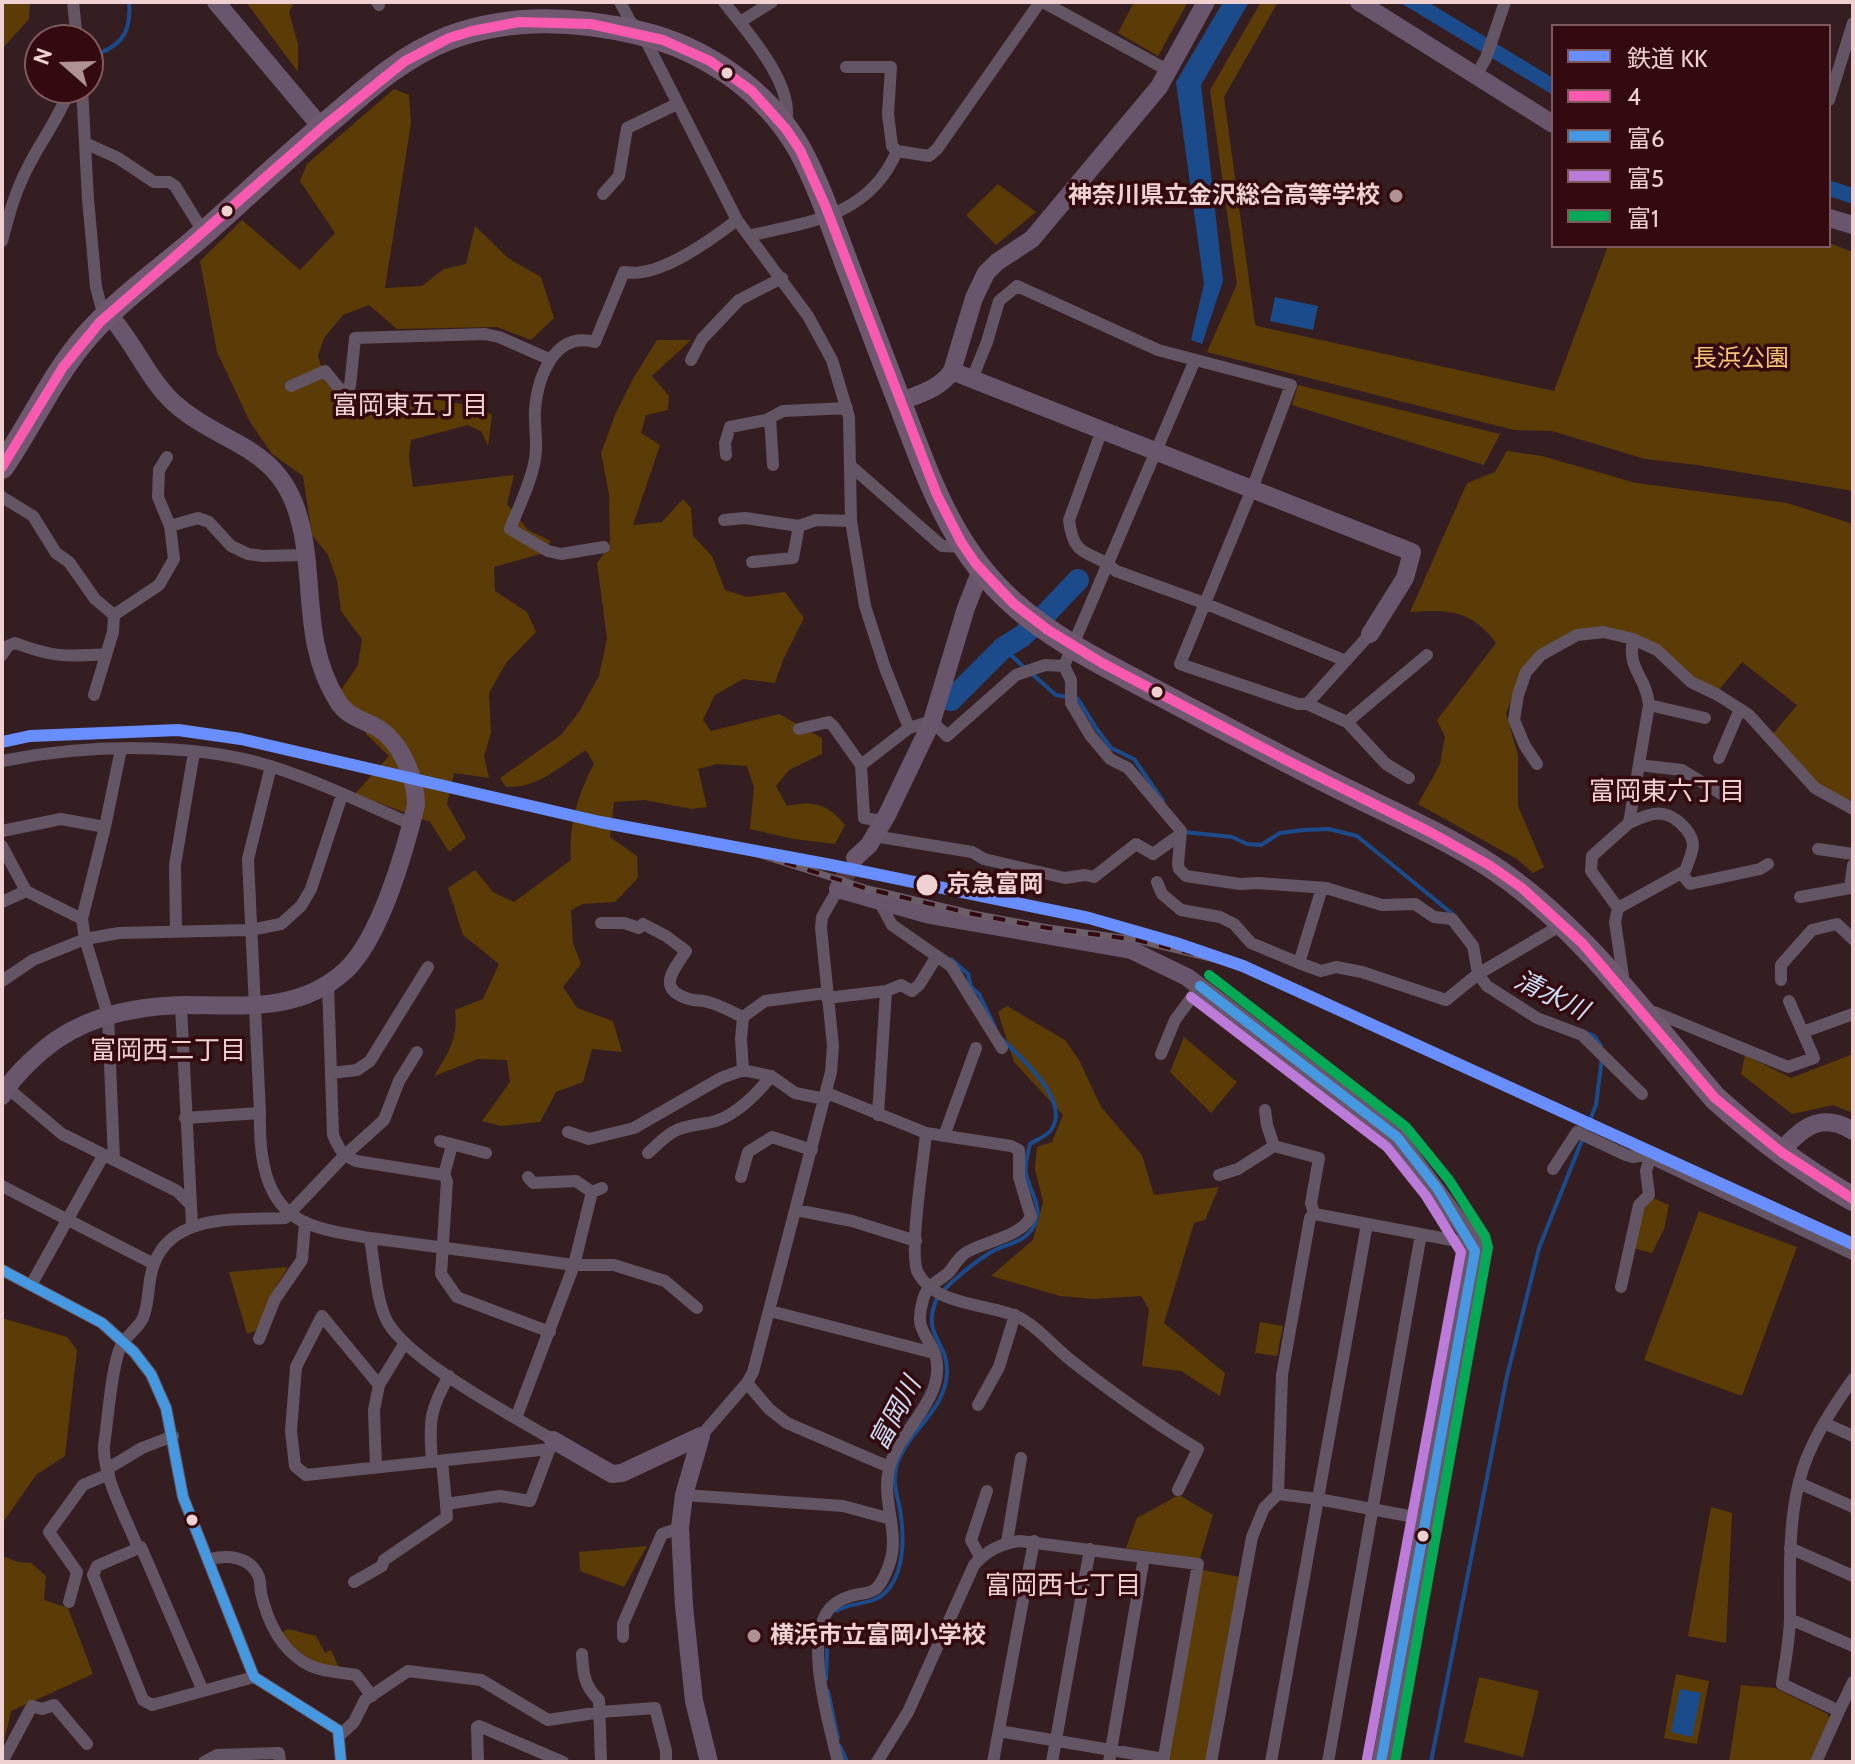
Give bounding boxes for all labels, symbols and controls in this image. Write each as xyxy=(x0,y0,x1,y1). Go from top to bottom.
north arrow xyxy=(24,24,104,104)
legend xyxy=(1551,24,1831,248)
text: N xyxy=(28,44,58,68)
text: 鉄道 KK xyxy=(1627,44,1708,73)
unlabelled marker xyxy=(719,65,735,81)
text: 4 xyxy=(1627,82,1641,111)
text: 富6 xyxy=(1627,124,1665,153)
text: 富5 xyxy=(1627,164,1664,193)
place label: 神奈川県立金沢総合高等学校 xyxy=(1068,182,1380,210)
marker: 神奈川県立金沢総合高等学校 xyxy=(1387,187,1405,205)
unlabelled marker xyxy=(219,203,235,219)
text: 富1 xyxy=(1627,204,1659,233)
park label: 長浜公園 xyxy=(1693,345,1789,373)
district label: 富岡東五丁目 xyxy=(332,390,488,422)
unlabelled marker xyxy=(1149,684,1165,700)
district label: 富岡東六丁目 xyxy=(1589,776,1745,808)
place label: 京急富岡 xyxy=(947,871,1043,899)
marker: 京急富岡 xyxy=(914,872,940,898)
water label: 清水川 xyxy=(1509,965,1593,1027)
district label: 富岡西二丁目 xyxy=(90,1035,246,1067)
water label: 富岡川 xyxy=(864,1372,928,1456)
unlabelled marker xyxy=(184,1512,200,1528)
unlabelled marker xyxy=(1415,1528,1431,1544)
district label: 富岡西七丁目 xyxy=(985,1570,1141,1602)
place label: 横浜市立富岡小学校 xyxy=(770,1622,986,1650)
marker: 横浜市立富岡小学校 xyxy=(745,1627,763,1645)

